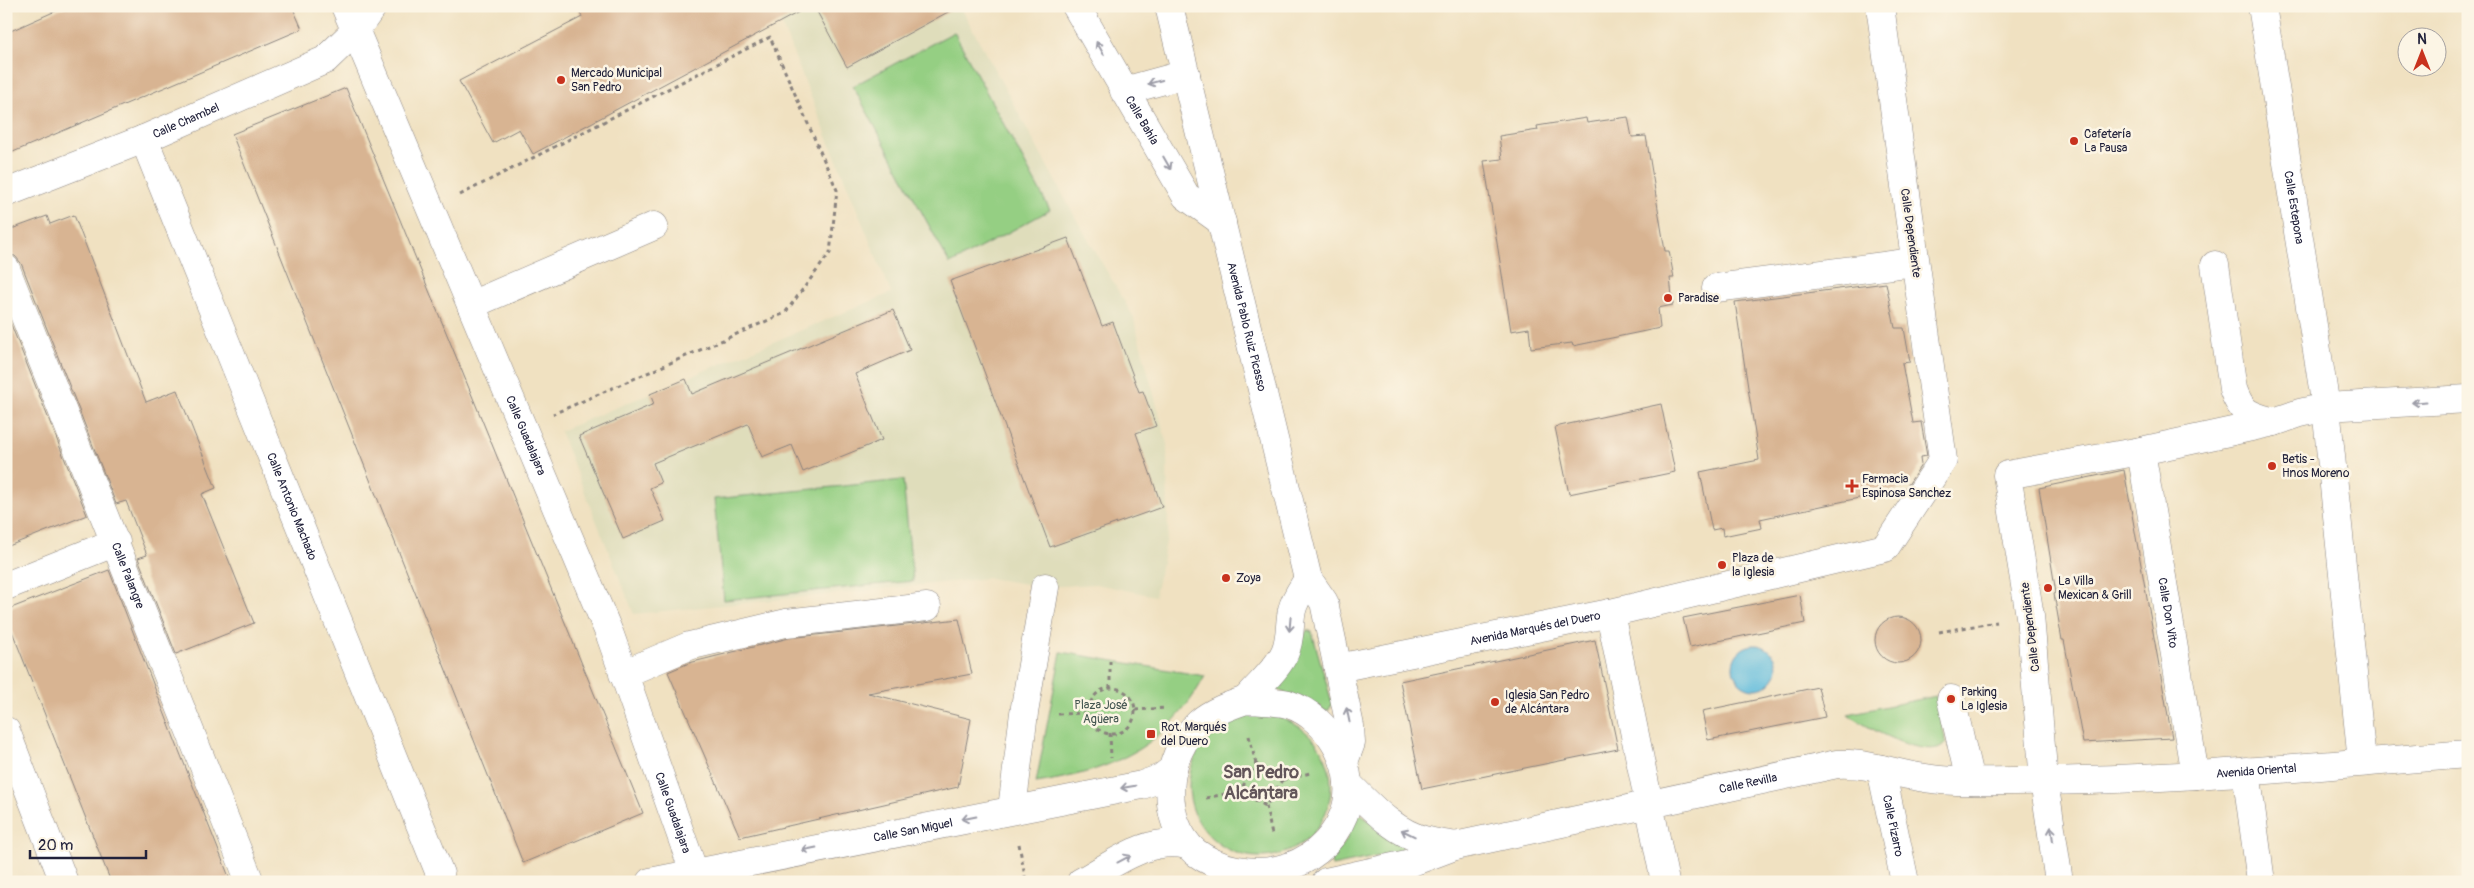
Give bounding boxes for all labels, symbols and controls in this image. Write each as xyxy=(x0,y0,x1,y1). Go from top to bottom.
north arrow xyxy=(2396,28,2446,78)
text: N xyxy=(2417,31,2427,48)
one-way arrow xyxy=(1095,41,1105,56)
place label: Mercado Municipal San Pedro xyxy=(571,66,662,95)
marker: Mercado Municipal San Pedro xyxy=(555,74,567,86)
one-way arrow xyxy=(1147,78,1163,87)
street label: Calle Bahía xyxy=(1122,93,1162,148)
street label: Calle Chambel xyxy=(151,100,222,142)
place label: Cafetería La Pausa xyxy=(2084,127,2131,156)
marker: Cafetería La Pausa xyxy=(2068,135,2080,147)
one-way arrow xyxy=(1162,155,1172,169)
street label: Calle Estepona xyxy=(2280,170,2307,246)
street label: Calle Dependiente xyxy=(1897,188,1924,279)
street label: Avenida Pablo Ruiz Picasso xyxy=(1223,261,1269,393)
place label: Paradise xyxy=(1678,291,1719,306)
marker: Paradise xyxy=(1662,292,1674,304)
street label: Calle Guadalajara xyxy=(502,394,549,478)
one-way arrow xyxy=(2411,397,2427,406)
street label: Calle Antonio Machado xyxy=(263,451,320,563)
place label: Betis - Hnos Moreno xyxy=(2282,452,2350,481)
marker: Betis - Hnos Moreno xyxy=(2266,460,2278,472)
place label: Farmacia Espinosa Sanchez xyxy=(1862,472,1951,501)
marker: Farmacia Espinosa Sanchez xyxy=(1846,480,1858,492)
street label: Calle Palangre xyxy=(108,541,148,611)
place label: Plaza de la Iglesia xyxy=(1732,551,1775,580)
marker: Plaza de la Iglesia xyxy=(1716,559,1728,571)
place label: Zoya xyxy=(1236,571,1261,586)
marker: Zoya xyxy=(1220,572,1232,584)
place label: La Villa Mexican & Grill xyxy=(2058,574,2132,603)
street label: Calle Don Vito xyxy=(2154,577,2181,650)
street label: Calle Dependiente xyxy=(2018,581,2043,672)
marker: La Villa Mexican & Grill xyxy=(2042,582,2054,594)
street label: Avenida Marqués del Duero xyxy=(1468,608,1602,649)
one-way arrow xyxy=(1286,615,1295,631)
place label: Parking La Iglesia xyxy=(1961,685,2008,714)
place label: Iglesia San Pedro de Alcántara xyxy=(1505,688,1590,717)
marker: Parking La Iglesia xyxy=(1945,693,1957,705)
marker: Iglesia San Pedro de Alcántara xyxy=(1489,696,1501,708)
park label: Plaza José Agüera xyxy=(1074,698,1128,727)
one-way arrow xyxy=(1343,707,1352,723)
place label: Rot. Marqués del Duero xyxy=(1161,720,1227,749)
marker: Rot. Marqués del Duero xyxy=(1145,728,1157,740)
district label: San Pedro Alcántara xyxy=(1223,761,1299,805)
street label: Avenida Oriental xyxy=(2215,761,2297,782)
street label: Calle Guadalajara xyxy=(651,770,694,856)
street label: Calle Revilla xyxy=(1718,770,1779,797)
one-way arrow xyxy=(1120,782,1136,792)
street label: Calle Pizarro xyxy=(1879,794,1907,859)
one-way arrow xyxy=(961,813,977,823)
street label: Calle San Miguel xyxy=(872,815,954,846)
one-way arrow xyxy=(2047,826,2057,842)
scale bar xyxy=(30,828,146,860)
one-way arrow xyxy=(1401,828,1416,838)
text: 20 m xyxy=(38,836,73,855)
one-way arrow xyxy=(801,845,817,854)
one-way arrow xyxy=(1116,854,1131,864)

